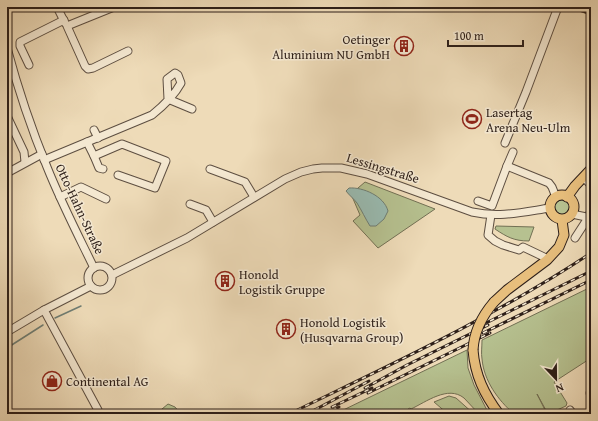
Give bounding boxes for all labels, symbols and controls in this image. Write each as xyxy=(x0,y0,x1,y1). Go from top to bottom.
scale bar xyxy=(448,22,523,48)
text: 100 m xyxy=(454,27,484,44)
place label: Oetinger Aluminium NU GmbH xyxy=(272,30,391,64)
building icon: Oetinger Aluminium NU GmbH xyxy=(393,35,415,57)
place label: Lasertag Arena Neu-Ulm xyxy=(486,103,571,137)
sports icon: Lasertag Arena Neu-Ulm xyxy=(461,108,483,130)
street label: Lessingstraße xyxy=(344,148,422,188)
street label: Otto-Hahn-Straße xyxy=(51,161,109,257)
place label: Honold Logistik Gruppe xyxy=(239,265,325,299)
building icon: Honold Logistik Gruppe xyxy=(214,270,236,292)
place label: Honold Logistik (Husqvarna Group) xyxy=(300,313,404,347)
building icon: Honold Logistik (Husqvarna Group) xyxy=(275,318,297,340)
north arrow xyxy=(536,359,576,399)
shop icon: Continental AG xyxy=(41,370,63,392)
place label: Continental AG xyxy=(66,372,149,391)
text: N xyxy=(553,379,566,397)

